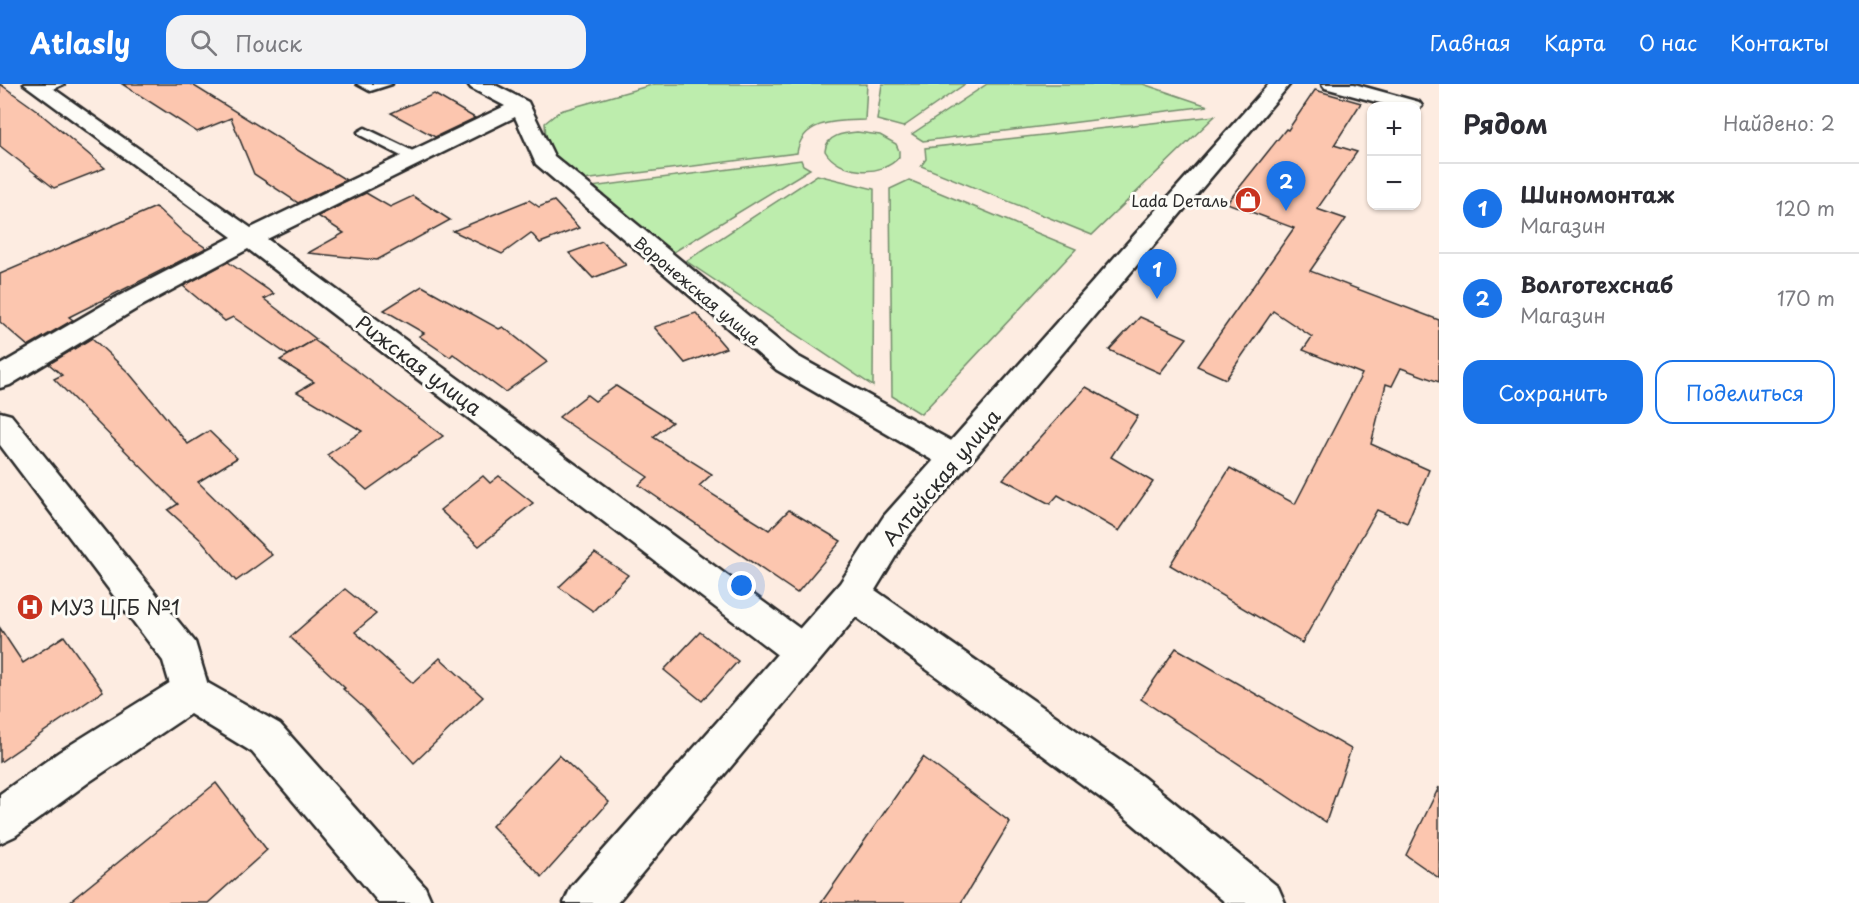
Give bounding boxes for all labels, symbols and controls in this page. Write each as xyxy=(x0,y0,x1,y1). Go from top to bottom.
search box xyxy=(166,15,586,69)
text: Atlasly xyxy=(30,21,130,64)
icon: search xyxy=(187,26,220,59)
text: Поиск xyxy=(235,26,302,59)
text: Главная xyxy=(1430,26,1511,58)
text: Карта xyxy=(1544,26,1606,58)
text: О нас xyxy=(1639,26,1697,58)
text: Контакты xyxy=(1730,26,1829,58)
map controls xyxy=(1367,102,1421,210)
button: + xyxy=(1367,102,1421,156)
text: Рядом xyxy=(1463,104,1548,143)
text: Найдено: 2 xyxy=(1723,108,1835,138)
button: − xyxy=(1367,156,1421,210)
pin: 2 xyxy=(1266,162,1306,211)
text: Шиномонтаж xyxy=(1520,177,1674,210)
shop icon: Lada Dеталь xyxy=(1233,185,1263,215)
place label: Lada Dеталь xyxy=(1131,188,1228,212)
text: 1 xyxy=(1478,193,1487,223)
text: 120 m xyxy=(1776,193,1835,223)
text: Магазин xyxy=(1520,210,1606,240)
street label: Воронежская улица xyxy=(630,230,766,350)
pin: 1 xyxy=(1138,250,1176,299)
text: Волготехснаб xyxy=(1520,267,1673,300)
text: 2 xyxy=(1475,283,1490,313)
text: 170 m xyxy=(1777,283,1835,313)
text: Магазин xyxy=(1520,300,1606,330)
street label: Рижская улица xyxy=(350,308,489,423)
button: Сохранить xyxy=(1463,360,1643,424)
button: Поделиться xyxy=(1655,360,1835,424)
street label: Алтайская улица xyxy=(875,402,1007,552)
your location xyxy=(727,571,756,600)
hospital icon: МУЗ ЦГБ №1 xyxy=(15,592,45,622)
place label: МУЗ ЦГБ №1 xyxy=(50,592,180,622)

